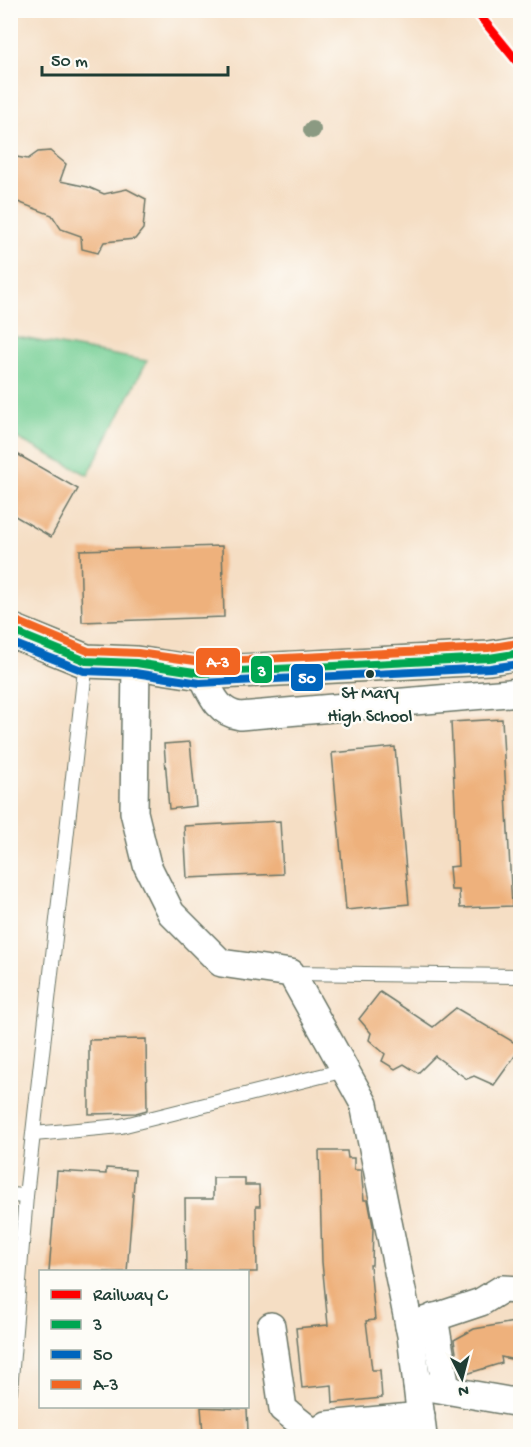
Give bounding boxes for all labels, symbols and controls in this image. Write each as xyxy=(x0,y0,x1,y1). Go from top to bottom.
scale bar xyxy=(42,39,228,77)
text: 50 m xyxy=(51,52,88,73)
line badge: A-3 xyxy=(195,647,241,676)
text: A-3 xyxy=(206,655,229,674)
line badge: 3 xyxy=(250,655,273,684)
line badge: 50 xyxy=(290,663,324,692)
text: 3 xyxy=(257,664,266,683)
marker: St Mary High School xyxy=(364,668,376,680)
text: 50 xyxy=(298,671,316,690)
place label: St Mary High School xyxy=(327,684,413,728)
legend xyxy=(39,1270,249,1408)
text: Railway C xyxy=(93,1286,168,1307)
text: 3 xyxy=(92,1316,102,1337)
text: 50 xyxy=(93,1346,113,1367)
north arrow xyxy=(432,1348,492,1408)
text: A-3 xyxy=(93,1376,119,1397)
text: N xyxy=(456,1379,469,1399)

